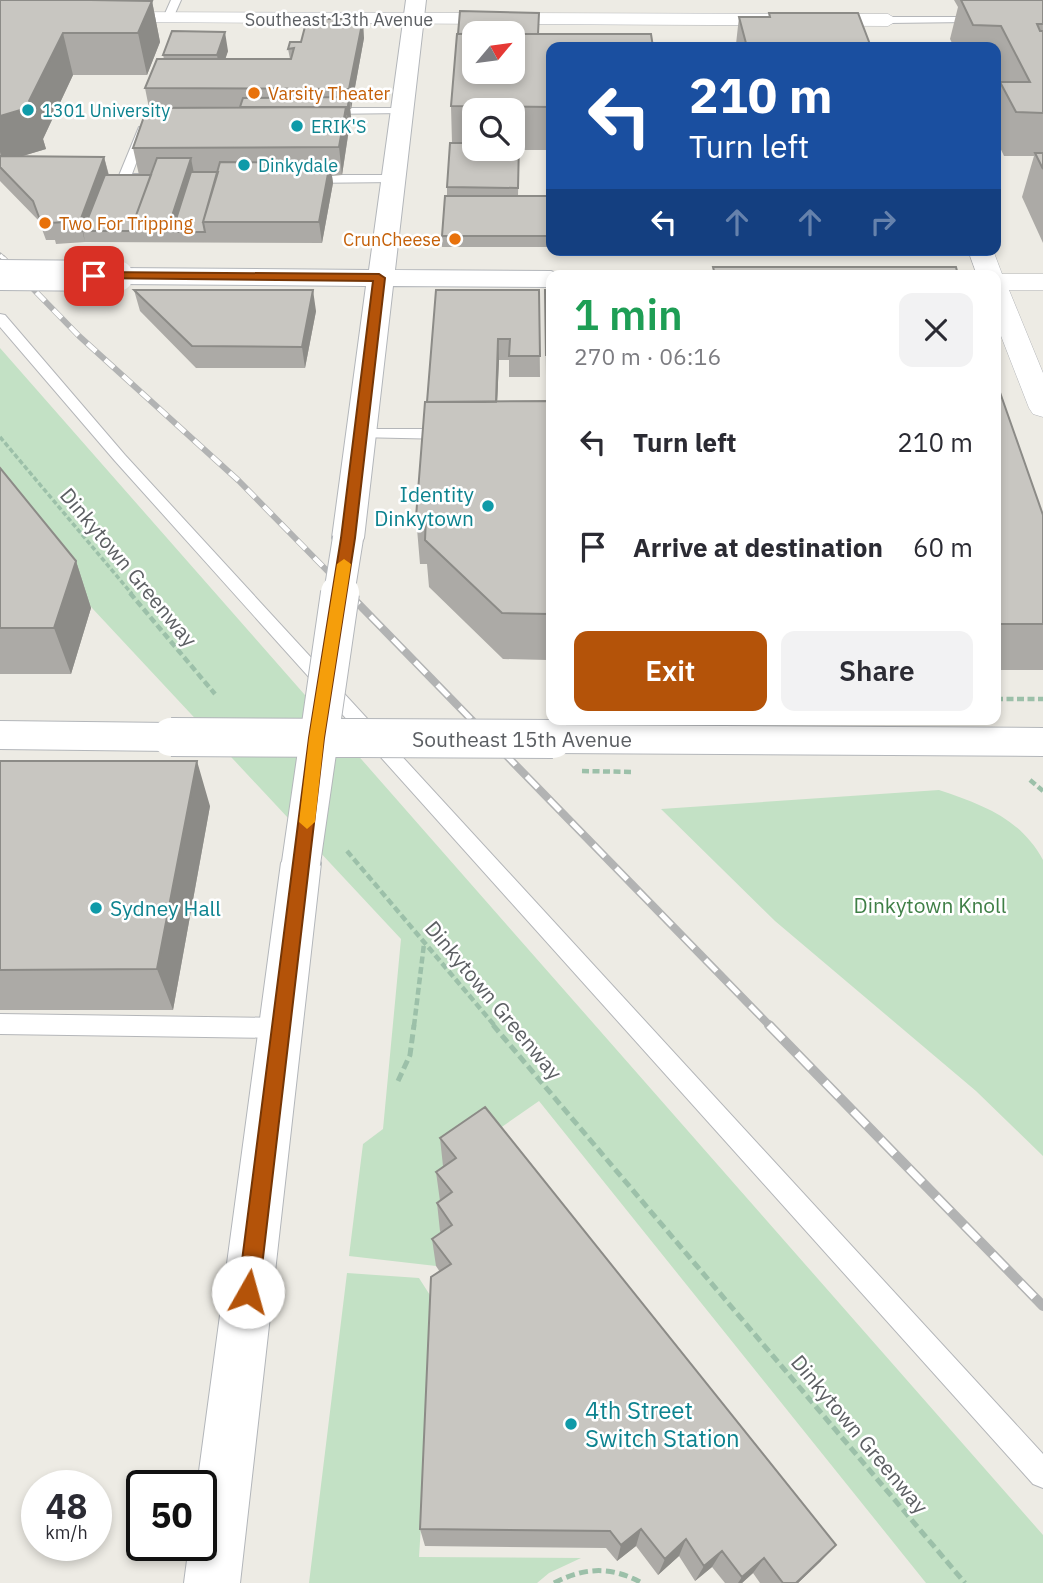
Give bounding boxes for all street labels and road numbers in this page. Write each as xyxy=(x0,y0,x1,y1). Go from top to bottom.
street label: Southeast 13th Avenue xyxy=(245,8,433,31)
street label: Dinkytown Greenway xyxy=(54,482,204,653)
street label: Southeast 15th Avenue xyxy=(412,725,632,753)
street label: Dinkytown Greenway xyxy=(419,915,569,1086)
street label: Dinkytown Greenway xyxy=(785,1349,935,1520)

